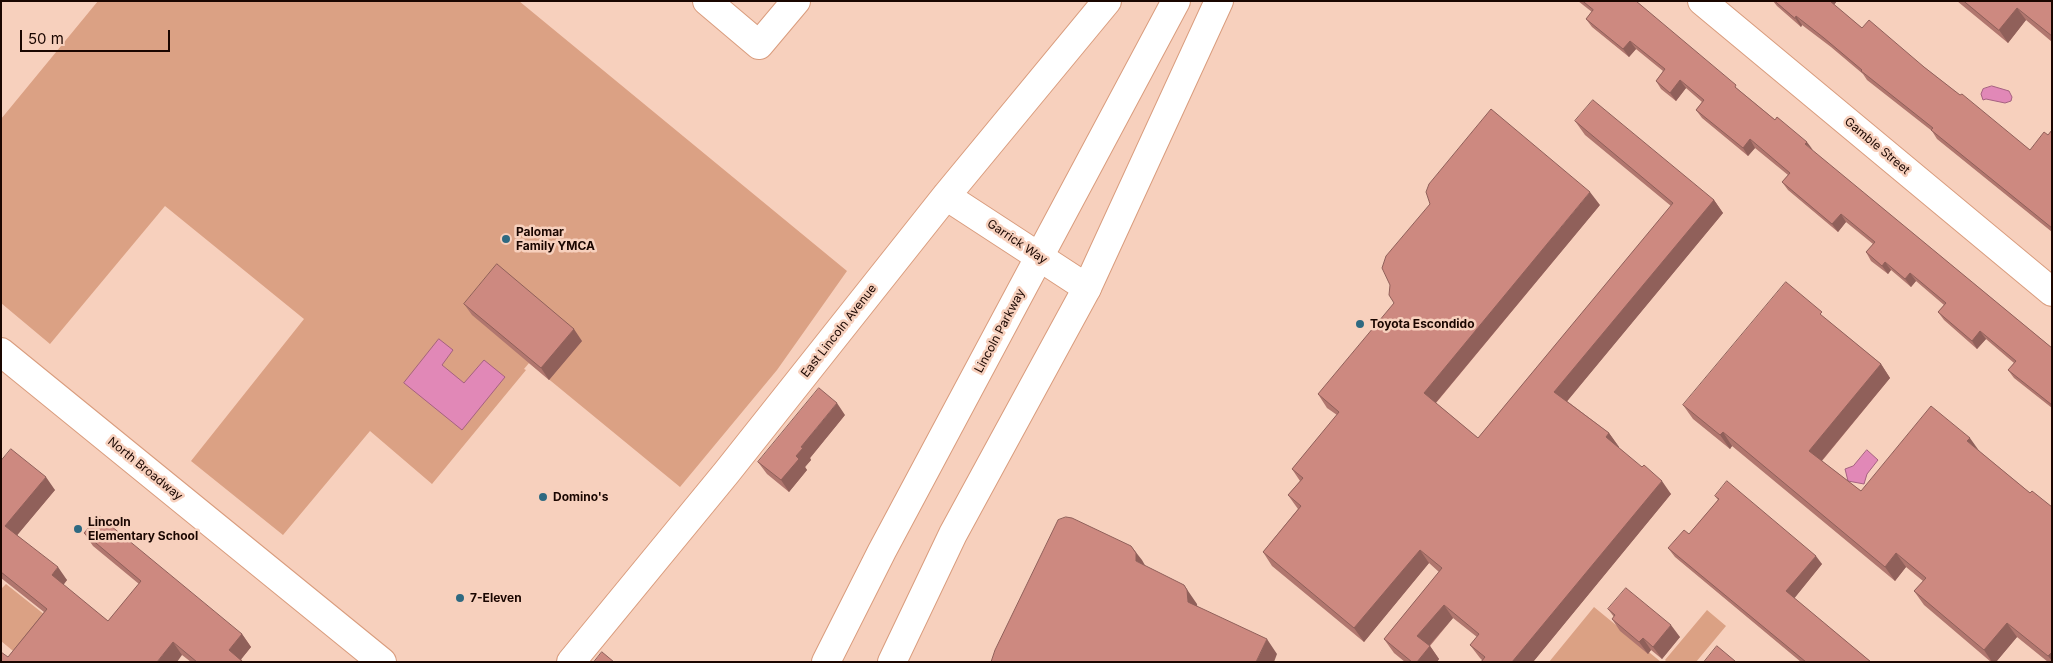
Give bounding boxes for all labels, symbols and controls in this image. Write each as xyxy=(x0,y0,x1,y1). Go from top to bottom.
scale bar xyxy=(22,20,172,52)
text: 50 m xyxy=(28,29,64,48)
street label: Gamble Street xyxy=(1841,115,1913,177)
street label: Garrick Way xyxy=(984,217,1050,267)
place label: Palomar Family YMCA xyxy=(516,225,595,253)
marker: Palomar Family YMCA xyxy=(500,233,512,245)
street label: East Lincoln Avenue xyxy=(798,282,880,380)
street label: Lincoln Parkway xyxy=(972,287,1028,375)
place label: Toyota Escondido xyxy=(1370,317,1474,331)
marker: Toyota Escondido xyxy=(1354,318,1366,330)
street label: North Broadway xyxy=(105,434,185,504)
place label: Domino's xyxy=(553,490,609,504)
marker: Domino's xyxy=(537,491,549,503)
place label: Lincoln Elementary School xyxy=(88,515,198,543)
marker: Lincoln Elementary School xyxy=(72,523,84,535)
place label: 7-Eleven xyxy=(470,591,522,605)
marker: 7-Eleven xyxy=(454,592,466,604)

